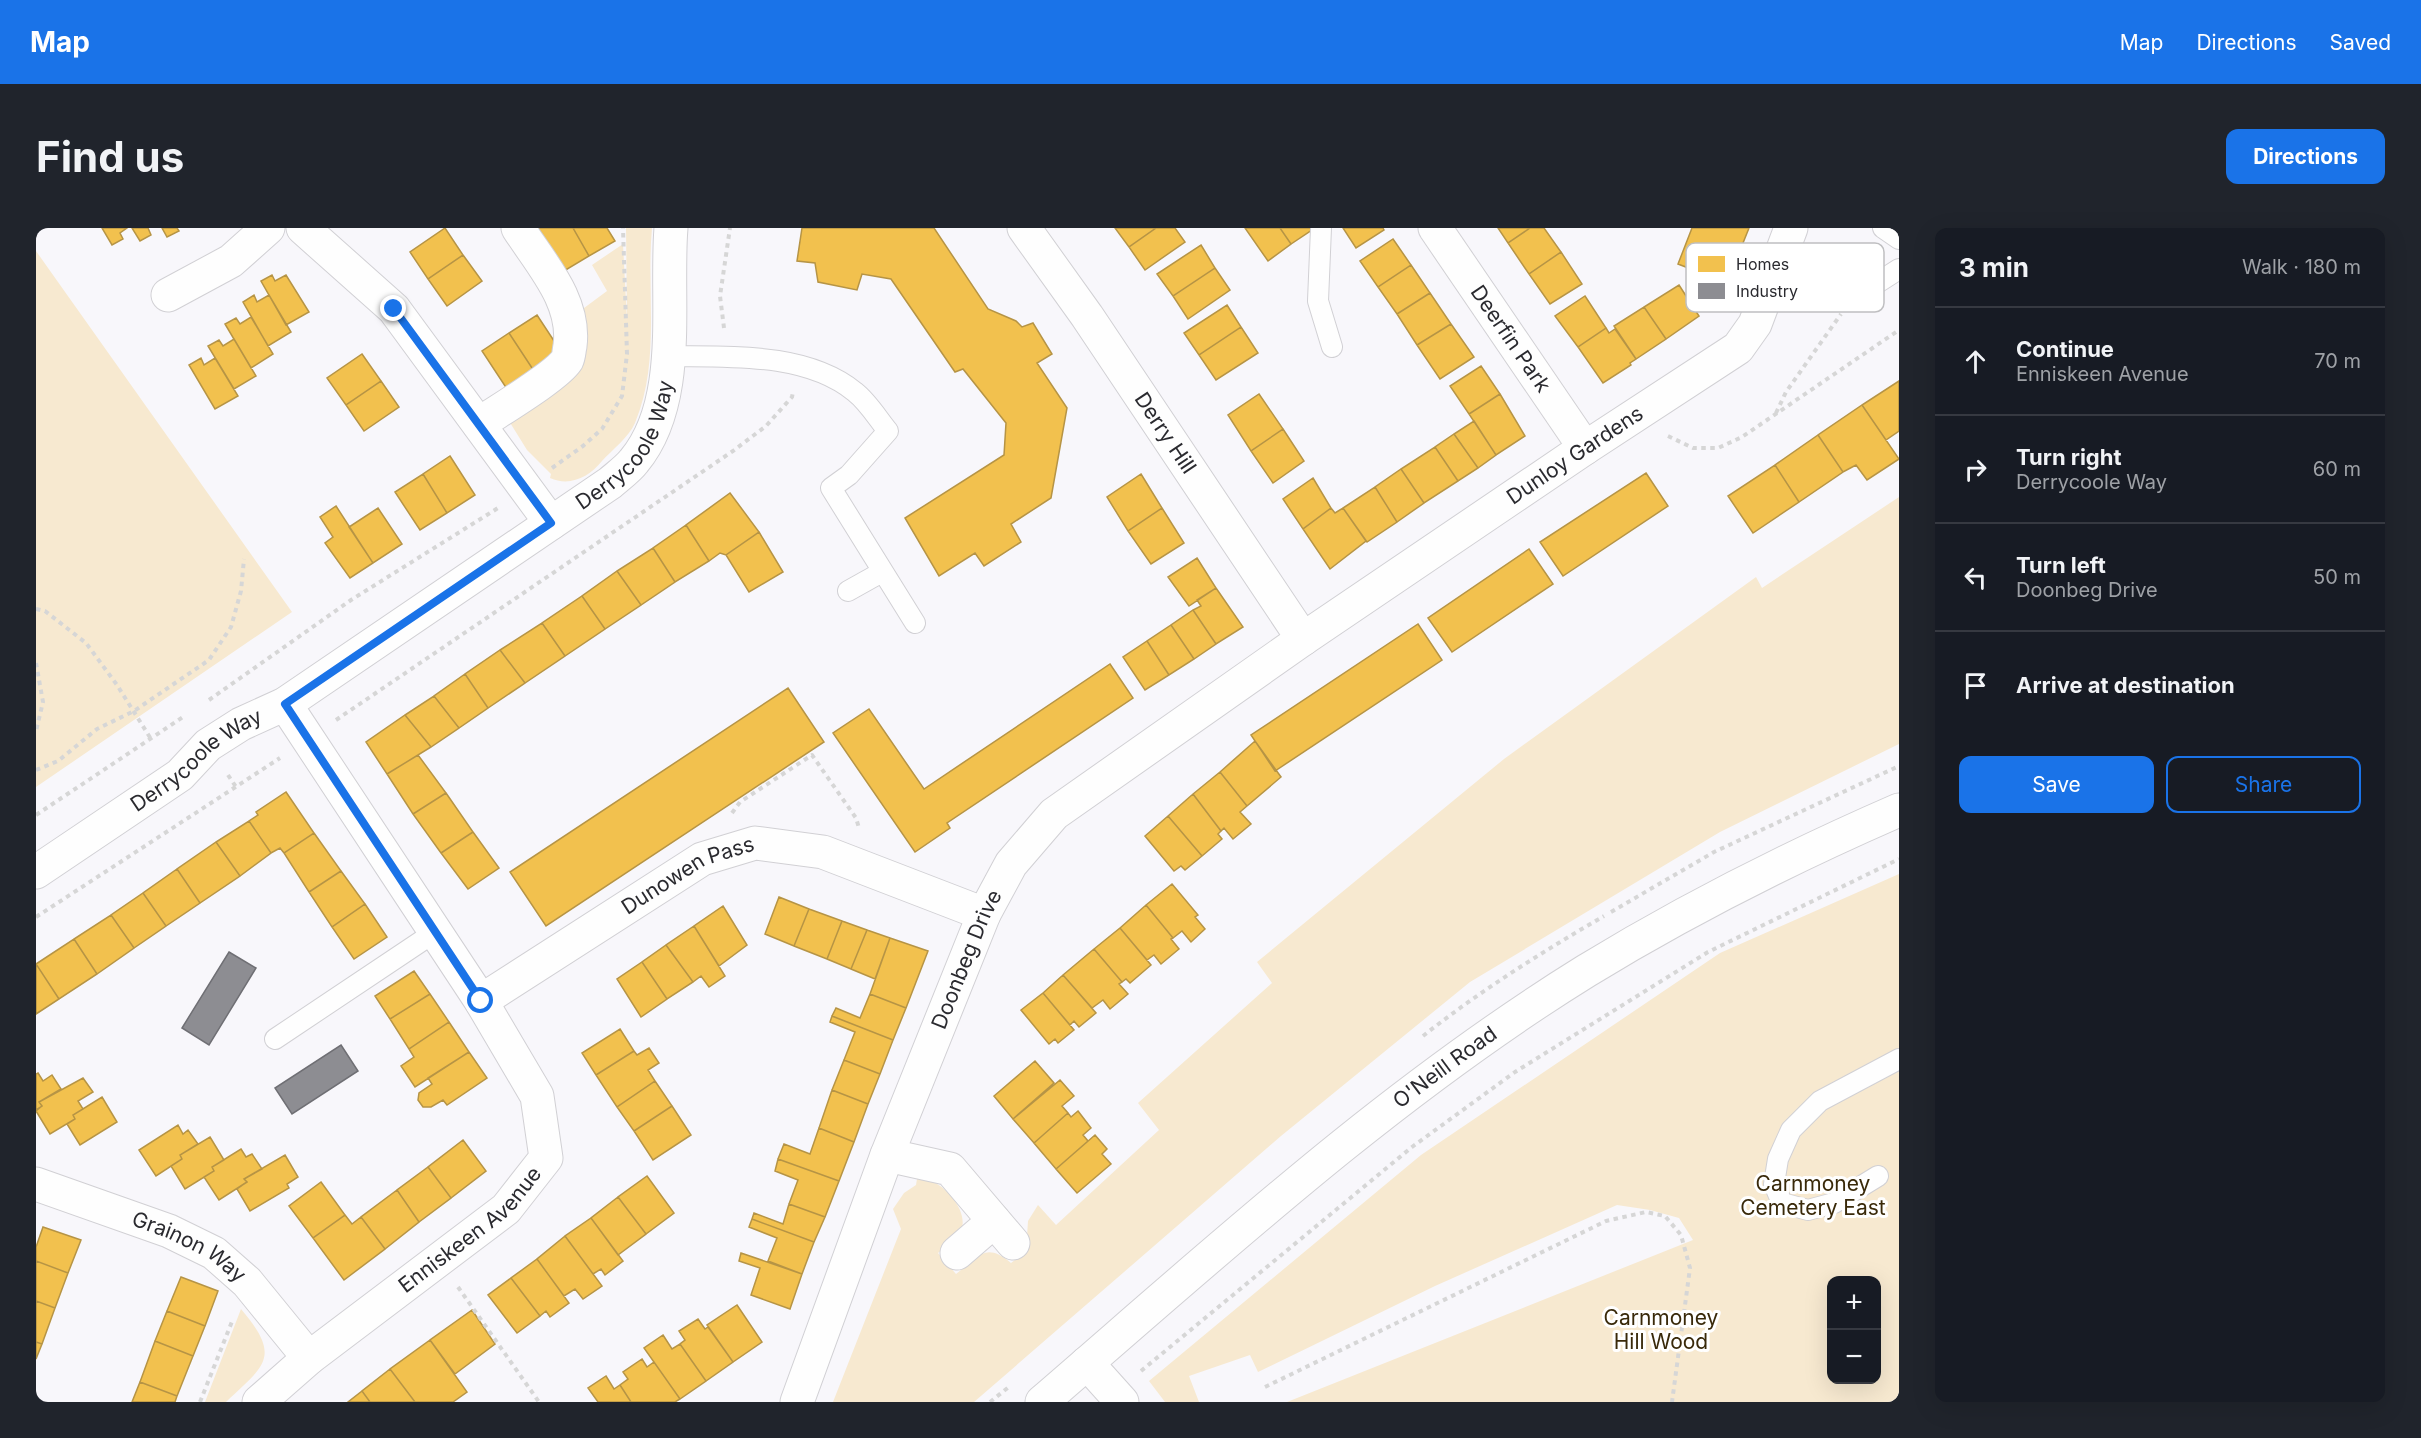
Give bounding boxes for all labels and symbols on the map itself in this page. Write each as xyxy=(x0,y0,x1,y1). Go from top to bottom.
legend xyxy=(1686,243,1884,312)
text: Homes xyxy=(1736,254,1789,274)
street label: Deerfin Park xyxy=(1466,280,1556,397)
text: Industry xyxy=(1736,281,1798,301)
route end xyxy=(380,295,406,321)
street label: Derrycoole Way xyxy=(571,378,678,515)
street label: Derry Hill xyxy=(1130,387,1202,478)
street label: Dunloy Gardens xyxy=(1502,400,1648,509)
street label: Derrycoole Way xyxy=(126,703,266,817)
street label: Dunowen Pass xyxy=(617,831,757,919)
street label: Doonbeg Drive xyxy=(926,885,1007,1033)
route start xyxy=(467,987,493,1013)
street label: O'Neill Road xyxy=(1388,1021,1501,1113)
street label: Enniskeen Avenue xyxy=(393,1162,546,1298)
park label: Carnmoney Cemetery East xyxy=(1740,1171,1886,1220)
street label: Grainon Way xyxy=(129,1206,251,1287)
park label: Carnmoney Hill Wood xyxy=(1604,1305,1719,1354)

